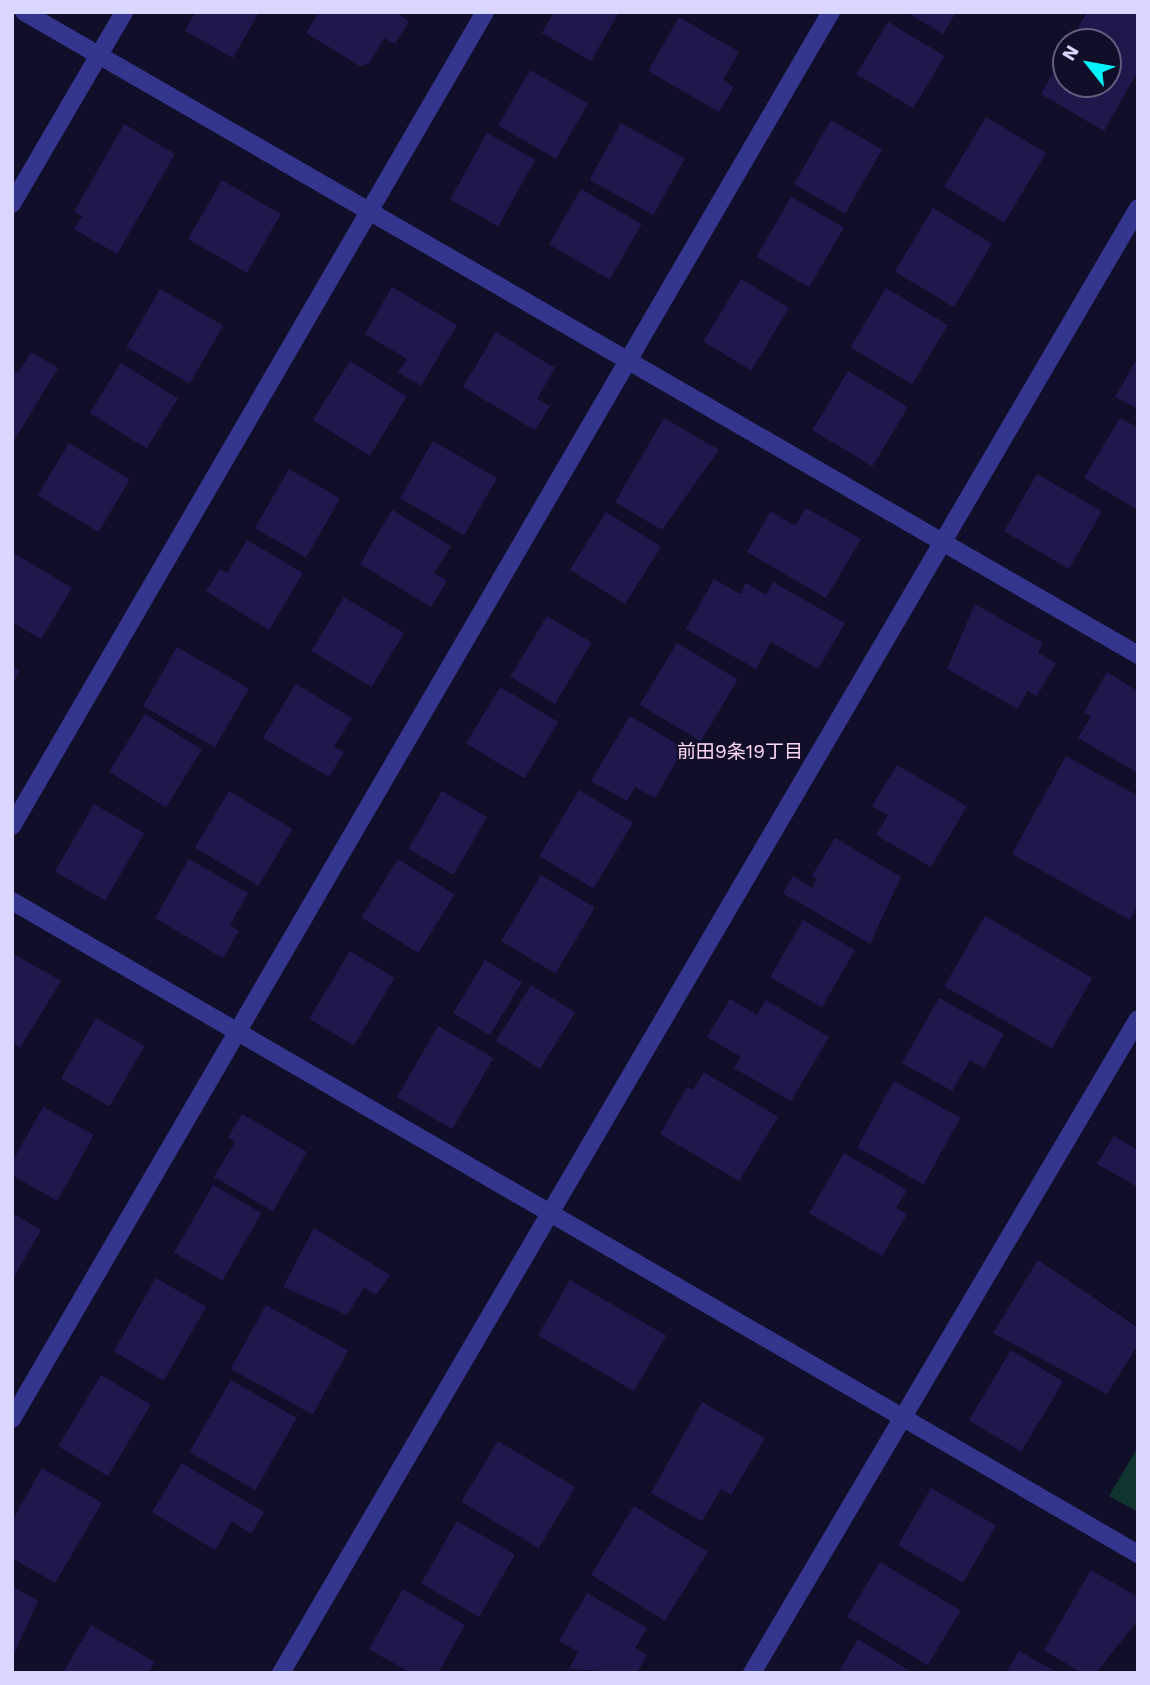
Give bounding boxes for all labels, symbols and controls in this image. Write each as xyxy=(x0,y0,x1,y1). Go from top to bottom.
north arrow xyxy=(1052,28,1122,98)
text: N xyxy=(1057,41,1084,65)
district label: 前田9条19丁目 xyxy=(677,741,803,763)

